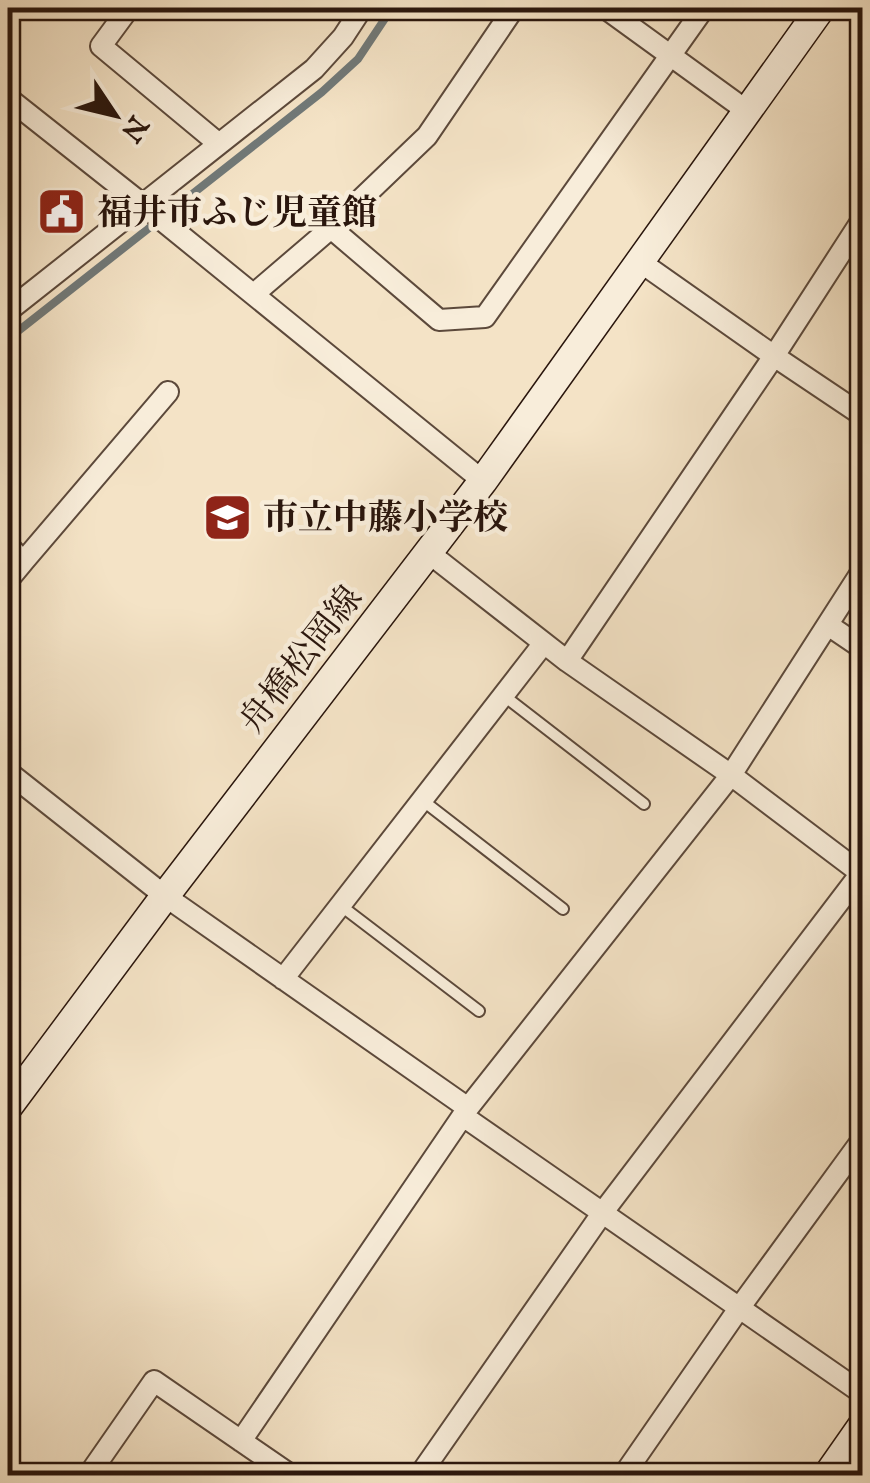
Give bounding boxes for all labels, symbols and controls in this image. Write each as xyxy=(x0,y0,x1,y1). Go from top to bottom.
north arrow xyxy=(65,65,165,165)
text: N xyxy=(112,107,155,148)
public building icon: 福井市ふじ児童館 xyxy=(36,186,88,238)
place label: 福井市ふじ児童館 xyxy=(97,192,377,237)
school or university icon: 市立中藤小学校 xyxy=(202,491,254,543)
place label: 市立中藤小学校 xyxy=(263,497,508,542)
street label: 舟橋松岡線 xyxy=(230,578,374,743)

